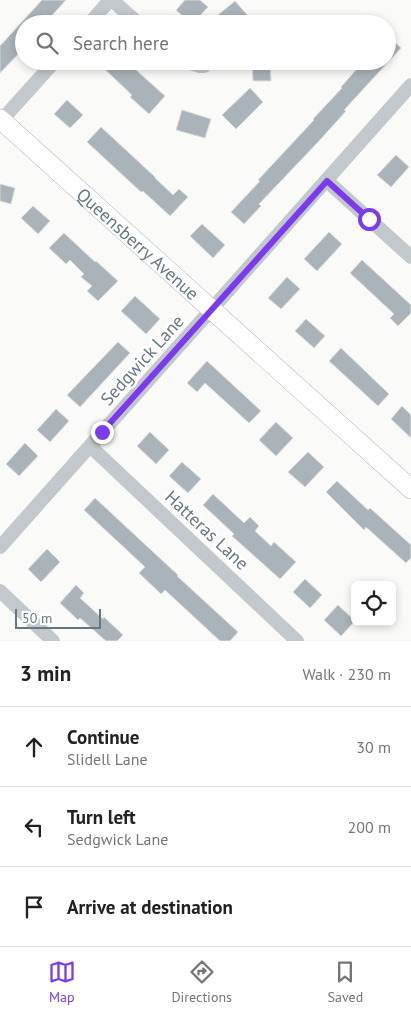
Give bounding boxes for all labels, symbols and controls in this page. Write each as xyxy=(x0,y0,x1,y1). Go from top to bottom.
search box xyxy=(15,15,396,70)
icon: search xyxy=(33,29,61,57)
text: Search here xyxy=(73,31,169,55)
street label: Queensberry Avenue xyxy=(72,182,204,304)
route start xyxy=(358,208,381,231)
street label: Sedgwick Lane xyxy=(95,310,189,410)
route end xyxy=(91,421,114,444)
street label: Hatteras Lane xyxy=(160,485,254,575)
map controls xyxy=(351,581,396,626)
button: locate xyxy=(351,581,396,626)
scale bar xyxy=(15,606,101,629)
text: 50 m xyxy=(22,609,52,627)
text: 3 min xyxy=(20,660,71,687)
text: Walk · 230 m xyxy=(302,664,391,684)
text: Continue xyxy=(67,725,139,749)
icon: ahead xyxy=(20,733,48,761)
text: 30 m xyxy=(356,737,391,757)
text: Slidell Lane xyxy=(67,749,148,769)
text: Turn left xyxy=(67,805,136,829)
icon: left xyxy=(20,813,48,841)
text: 200 m xyxy=(348,817,391,837)
text: Sedgwick Lane xyxy=(67,829,168,849)
icon: arrive xyxy=(20,893,48,921)
text: Arrive at destination xyxy=(67,895,233,919)
tab: Map xyxy=(48,958,76,1006)
tab: Directions xyxy=(171,958,232,1006)
tab: Saved xyxy=(328,958,363,1006)

